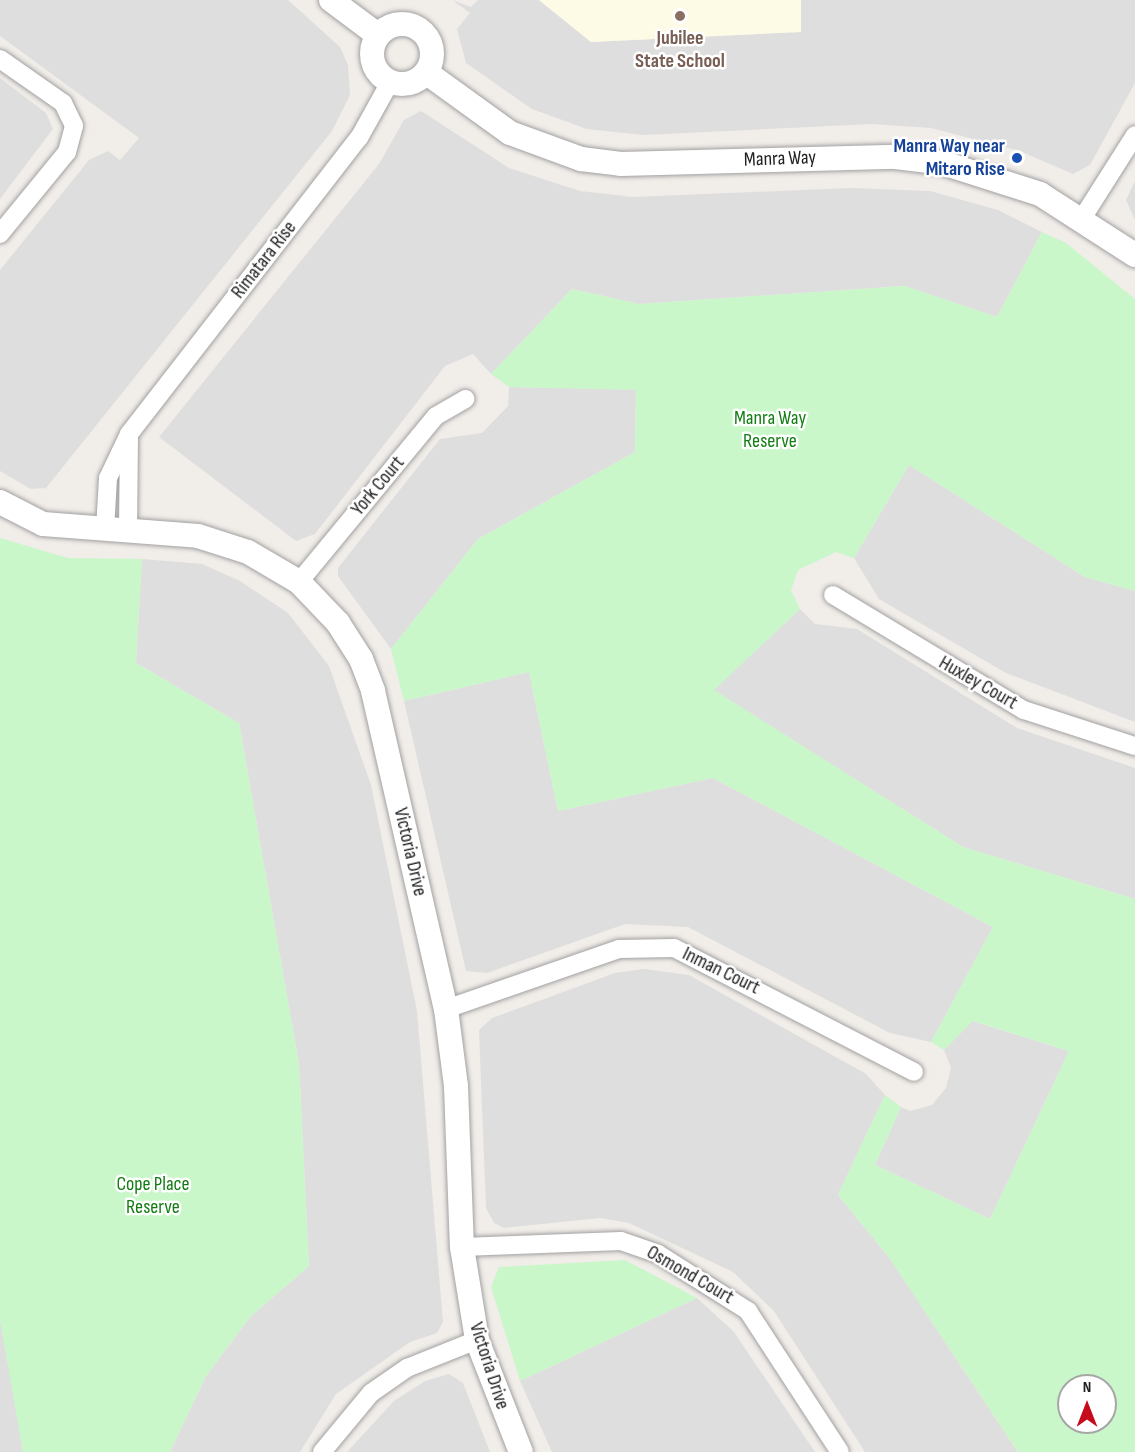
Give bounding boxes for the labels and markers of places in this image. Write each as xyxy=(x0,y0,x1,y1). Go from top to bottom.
marker: Jubilee State School xyxy=(673,9,687,23)
place label: Jubilee State School xyxy=(635,26,725,73)
place label: Manra Way near Mitaro Rise xyxy=(893,134,1005,181)
marker: Manra Way near Mitaro Rise xyxy=(1010,151,1024,165)

